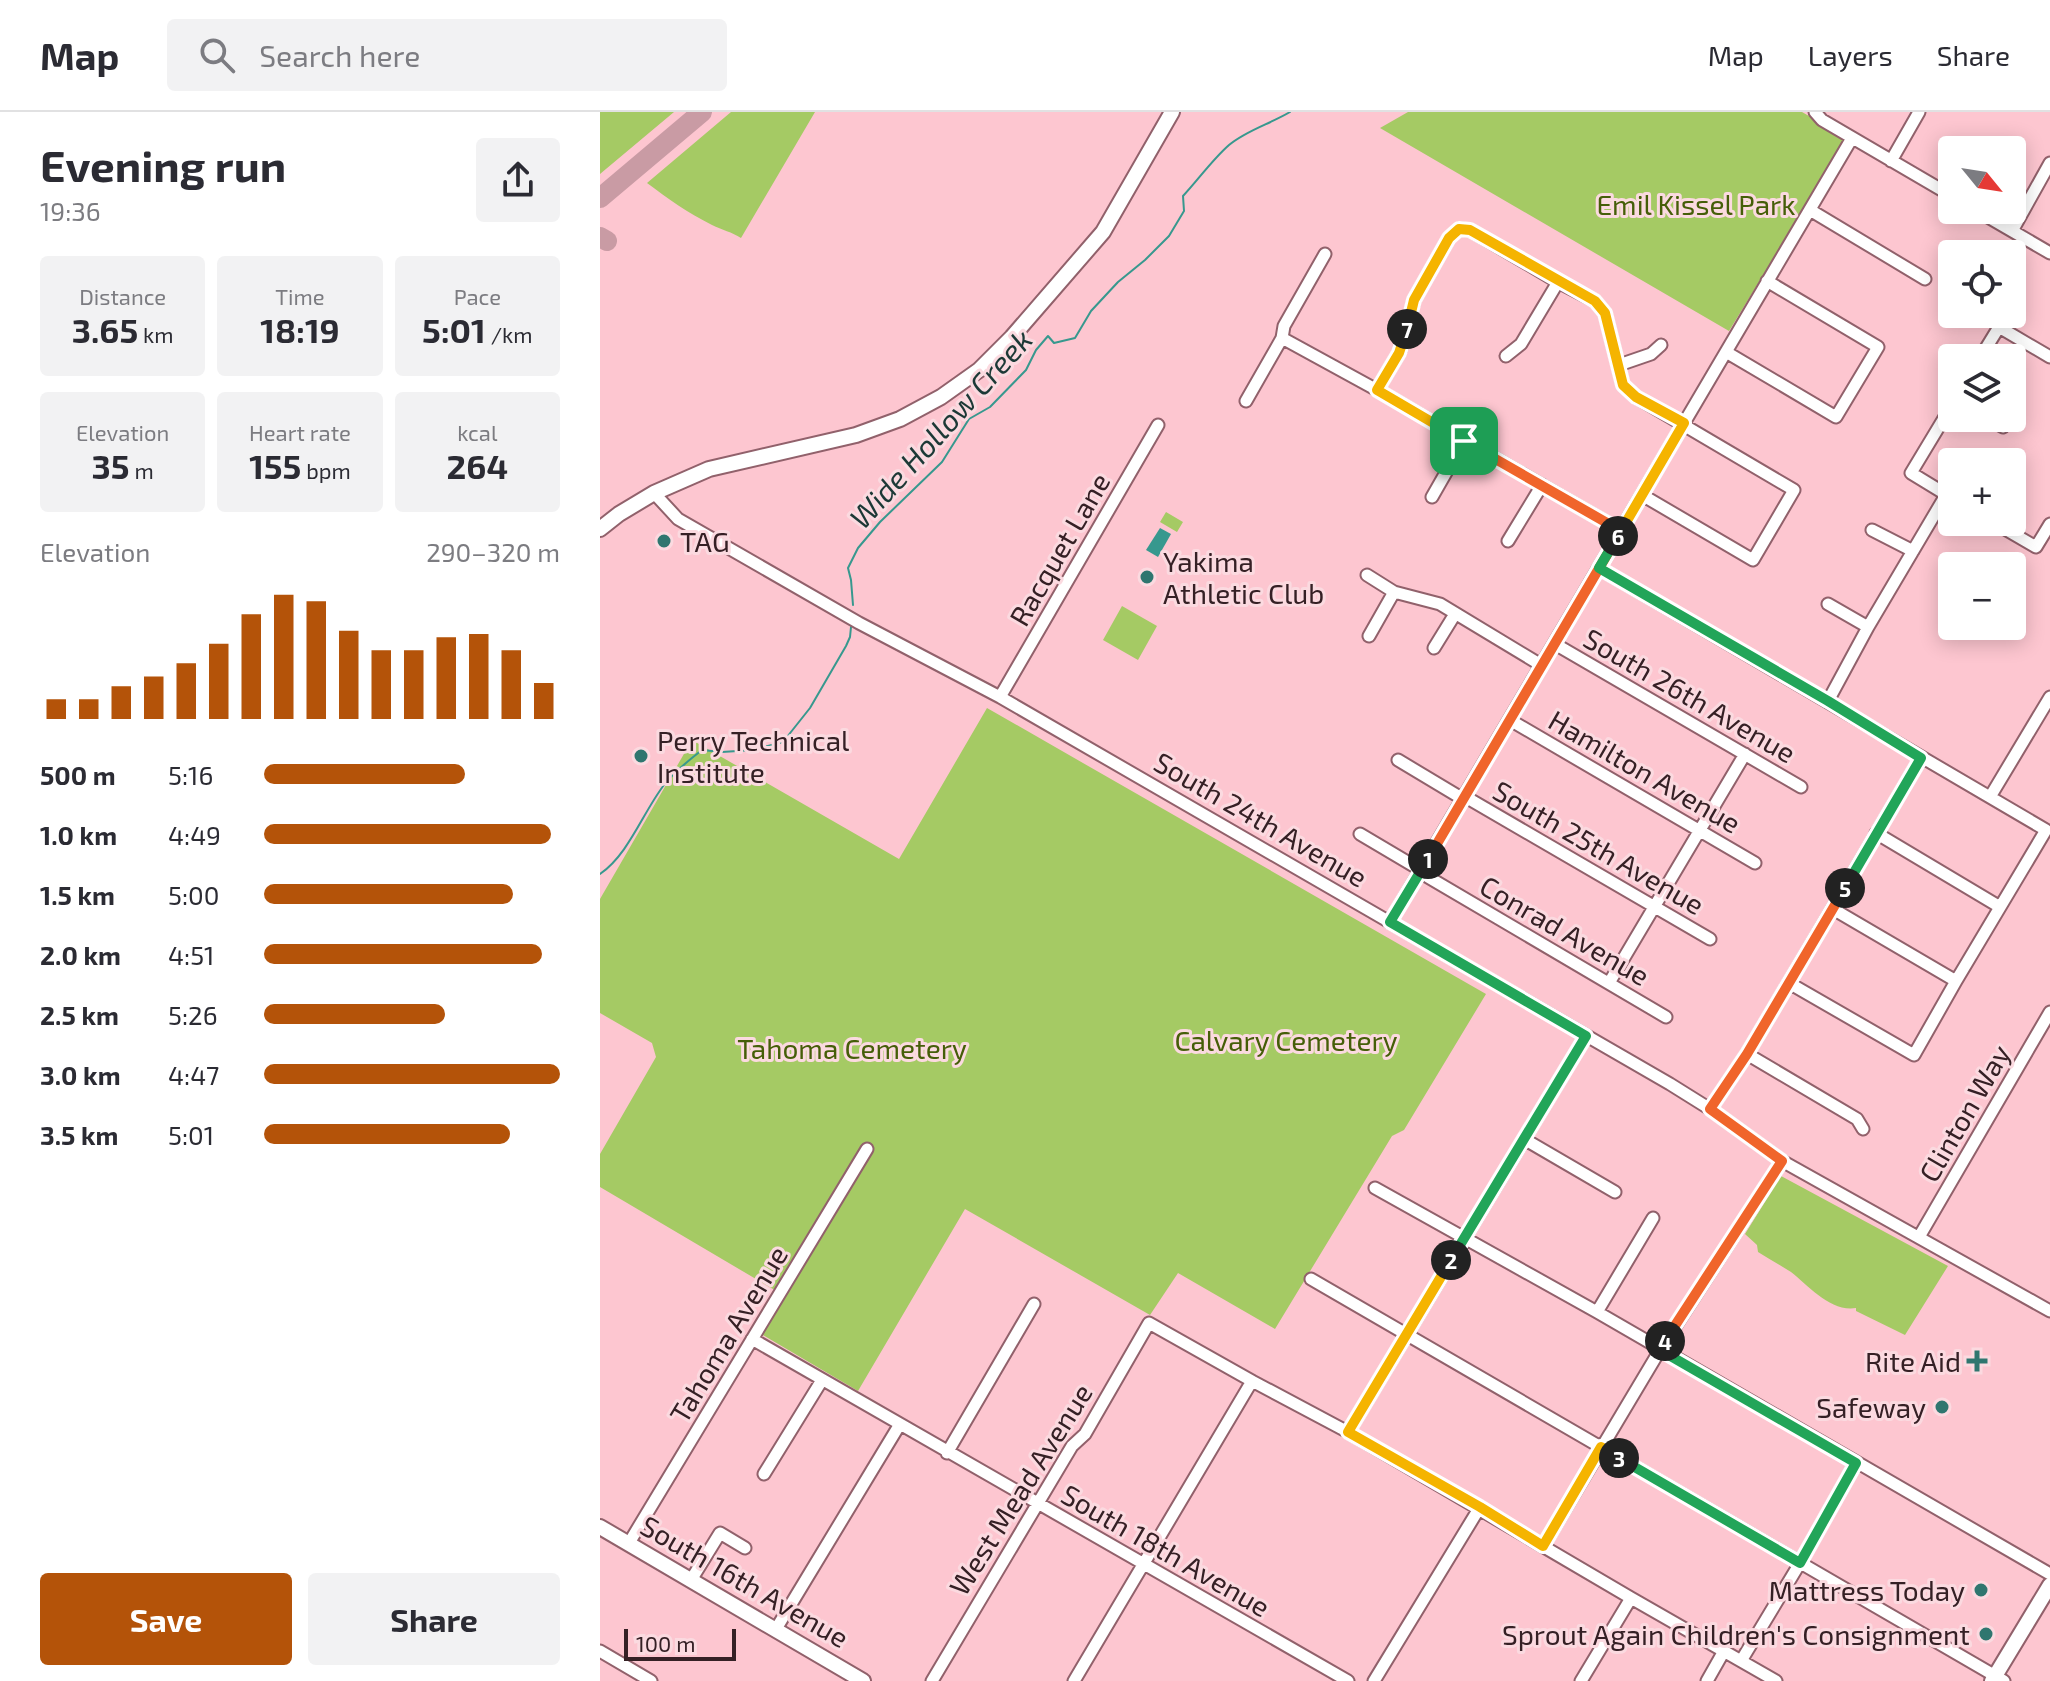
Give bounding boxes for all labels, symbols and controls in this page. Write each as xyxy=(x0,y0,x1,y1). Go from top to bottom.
search box xyxy=(167,19,727,91)
text: Map xyxy=(40,32,119,78)
icon: search xyxy=(195,33,239,77)
text: Search here xyxy=(259,37,420,73)
text: Map xyxy=(1708,38,1764,72)
text: Layers xyxy=(1808,38,1893,72)
text: Share xyxy=(1937,38,2010,72)
north arrow xyxy=(1938,136,2026,224)
map controls xyxy=(1938,136,2026,640)
text: Evening run xyxy=(40,138,286,191)
button: share xyxy=(476,138,560,222)
park label: Emil Kissel Park xyxy=(1596,187,1796,221)
text: 19:36 xyxy=(40,195,101,226)
button: locate xyxy=(1938,240,2026,328)
text: Distance xyxy=(79,283,166,309)
text: Time xyxy=(275,283,325,309)
text: Pace xyxy=(454,283,501,309)
text: 3.65 xyxy=(72,309,138,350)
text: 18:19 xyxy=(260,309,340,350)
text: 5:01 xyxy=(422,309,486,350)
pin: 7 xyxy=(1387,309,1427,349)
text: 7 xyxy=(1401,316,1413,342)
text: km xyxy=(138,321,174,347)
text: /km xyxy=(486,321,533,347)
water label: Wide Hollow Creek xyxy=(841,321,1039,535)
button: layers xyxy=(1938,344,2026,432)
pin xyxy=(1430,407,1498,475)
text: Elevation xyxy=(76,419,169,445)
text: Heart rate xyxy=(249,419,351,445)
text: kcal xyxy=(457,419,497,445)
icon: arrive xyxy=(1442,419,1486,463)
text: 35 xyxy=(92,445,130,486)
text: 155 xyxy=(249,445,301,486)
text: 264 xyxy=(447,445,508,486)
button: + xyxy=(1938,448,2026,536)
text: m xyxy=(130,457,154,483)
text: bpm xyxy=(301,457,351,483)
street label: Racquet Lane xyxy=(1002,466,1116,632)
pin: 6 xyxy=(1598,516,1638,556)
text: 6 xyxy=(1612,523,1624,549)
place label: TAG xyxy=(680,524,730,558)
marker: TAG xyxy=(655,532,673,550)
text: Elevation xyxy=(40,536,150,567)
text: 290–320 m xyxy=(426,536,560,567)
place label: Yakima Athletic Club xyxy=(1163,544,1324,610)
button: − xyxy=(1938,552,2026,640)
marker: Yakima Athletic Club xyxy=(1138,568,1156,586)
street label: South 26th Avenue xyxy=(1578,621,1802,769)
street label: Hamilton Avenue xyxy=(1543,702,1747,840)
place label: Perry Technical Institute xyxy=(657,723,850,789)
street label: South 24th Avenue xyxy=(1149,744,1373,894)
marker: Perry Technical Institute xyxy=(632,747,650,765)
text: 500 m xyxy=(40,759,116,790)
text: 5:16 xyxy=(168,759,213,790)
street label: South 25th Avenue xyxy=(1488,773,1710,921)
text: 1.0 km xyxy=(40,819,117,850)
text: 4:49 xyxy=(168,819,221,850)
pin: 1 xyxy=(1408,839,1448,879)
text: 1 xyxy=(1423,846,1433,872)
street label: Conrad Avenue xyxy=(1474,868,1656,992)
pin: 5 xyxy=(1825,868,1865,908)
text: 5 xyxy=(1839,875,1851,901)
text: 1.5 km xyxy=(40,879,115,910)
text: 5:00 xyxy=(168,879,219,910)
text: 2.0 km xyxy=(40,939,121,970)
text: 4:51 xyxy=(168,939,214,970)
text: 2.5 km xyxy=(40,999,119,1030)
text: 5:26 xyxy=(168,999,218,1030)
park label: Calvary Cemetery xyxy=(1174,1023,1398,1057)
park label: Tahoma Cemetery xyxy=(737,1031,967,1065)
street label: Clinton Way xyxy=(1911,1038,2017,1188)
text: 3.0 km xyxy=(40,1059,121,1090)
text: 4:47 xyxy=(168,1059,219,1090)
text: 3.5 km xyxy=(40,1119,119,1150)
text: 5:01 xyxy=(168,1119,214,1150)
street label: Tahoma Avenue xyxy=(662,1239,794,1429)
pin: 2 xyxy=(1431,1240,1471,1280)
text: 2 xyxy=(1445,1247,1457,1273)
pin: 4 xyxy=(1645,1321,1685,1361)
text: 4 xyxy=(1658,1328,1672,1354)
place label: Rite Aid xyxy=(1865,1344,1961,1378)
marker: Rite Aid xyxy=(1968,1352,1986,1370)
street label: West Mead Avenue xyxy=(941,1377,1099,1601)
place label: Safeway xyxy=(1816,1390,1926,1424)
marker: Safeway xyxy=(1933,1398,1951,1416)
pin: 3 xyxy=(1599,1438,1639,1478)
text: 3 xyxy=(1613,1445,1625,1471)
street label: South 18th Avenue xyxy=(1056,1476,1276,1624)
street label: South 16th Avenue xyxy=(635,1508,855,1654)
button: Save xyxy=(40,1573,292,1665)
button: Share xyxy=(308,1573,560,1665)
place label: Mattress Today xyxy=(1769,1573,1965,1607)
marker: Mattress Today xyxy=(1972,1581,1990,1599)
place label: Sprout Again Children's Consignment xyxy=(1502,1617,1970,1651)
scale bar xyxy=(624,1625,736,1661)
marker: Sprout Again Children's Consignment xyxy=(1977,1625,1995,1643)
text: 100 m xyxy=(636,1630,695,1656)

